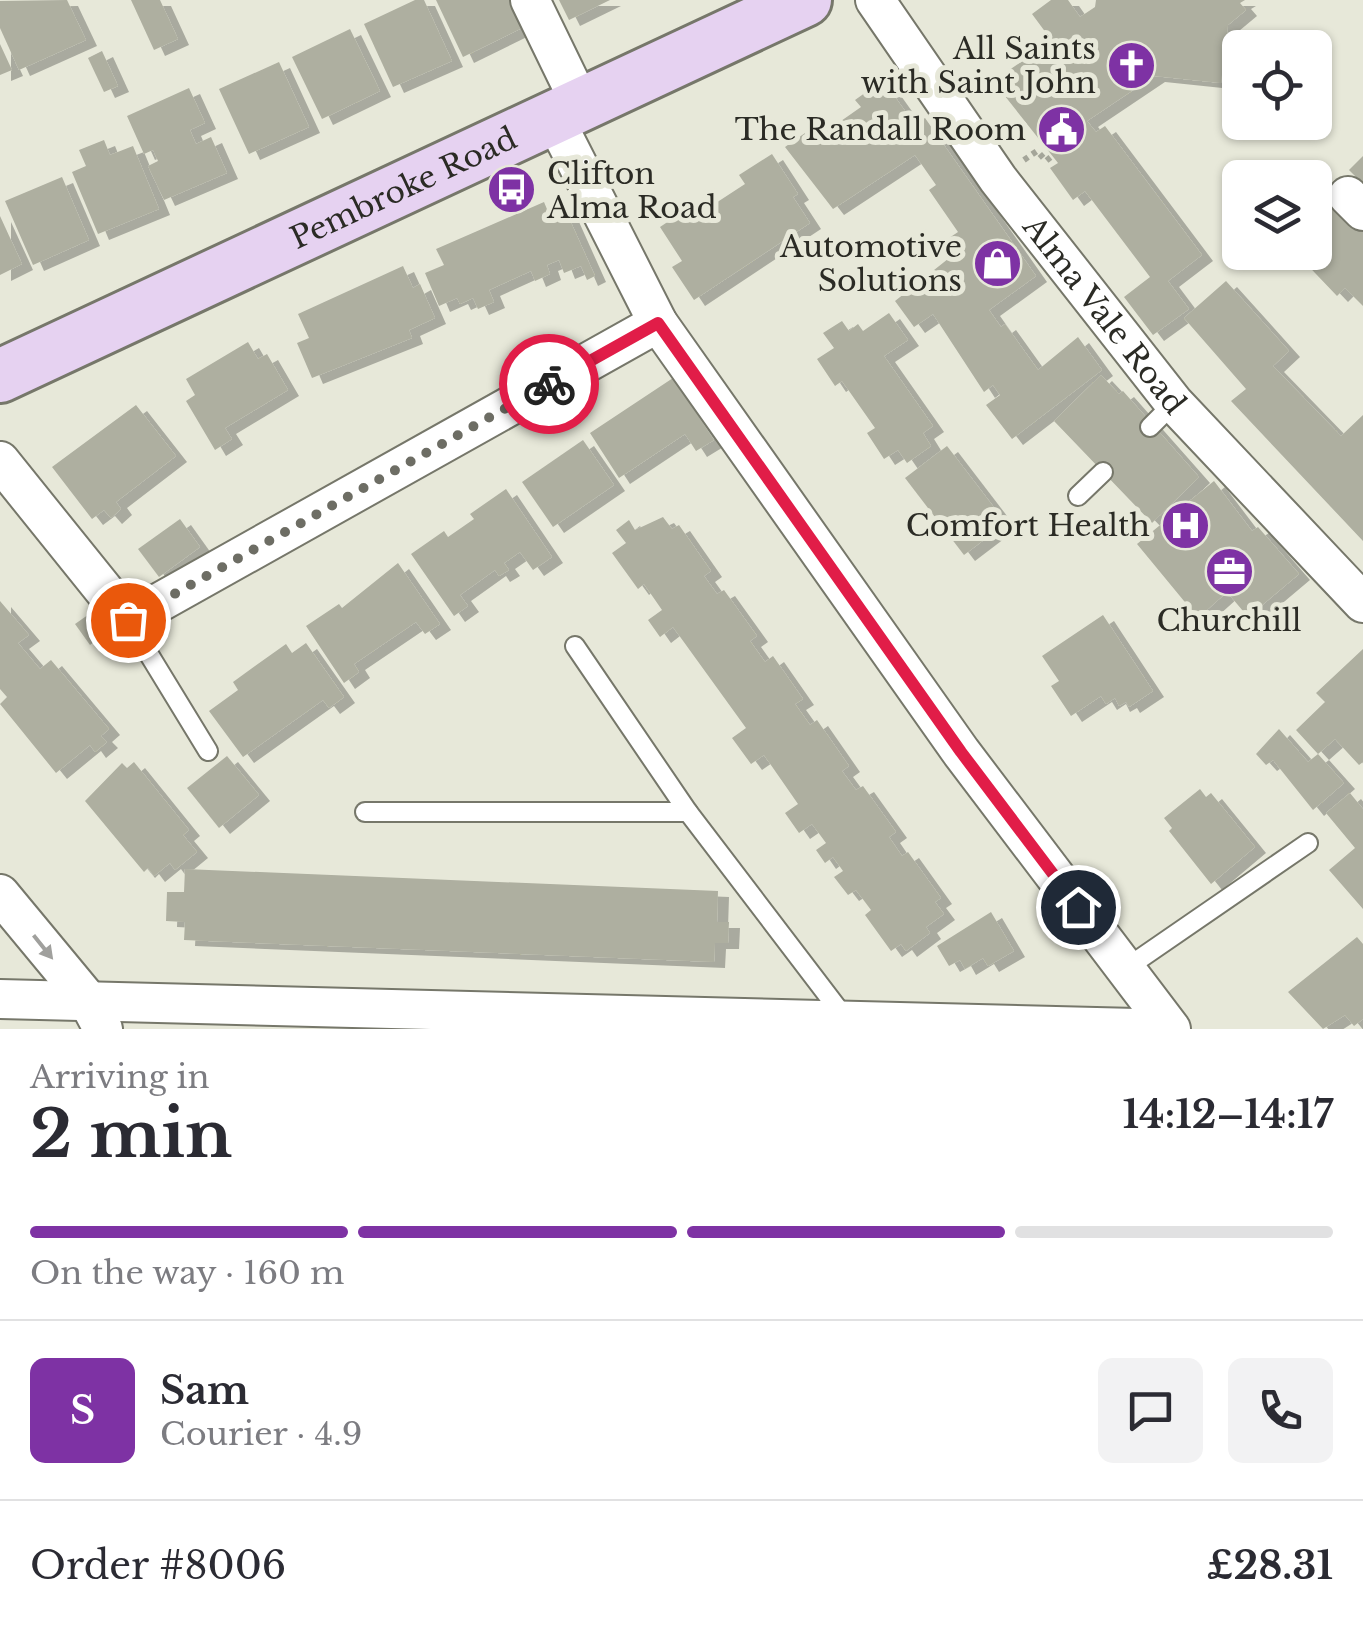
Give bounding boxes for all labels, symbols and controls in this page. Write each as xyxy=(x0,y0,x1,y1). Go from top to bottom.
place label: All Saints with Saint John xyxy=(861,30,1096,101)
map controls xyxy=(1222,30,1332,270)
button: locate xyxy=(1222,30,1332,140)
church icon: All Saints with Saint John xyxy=(1105,39,1157,91)
public building icon: The Randall Room xyxy=(1035,103,1087,155)
place label: The Randall Room xyxy=(735,111,1026,148)
street label: Pembroke Road xyxy=(284,119,522,256)
place label: Clifton Alma Road xyxy=(546,155,717,226)
button: layers xyxy=(1222,160,1332,270)
bus stop icon: Clifton Alma Road xyxy=(486,164,538,216)
street label: Alma Vale Road xyxy=(1015,208,1194,421)
place label: Automotive Solutions xyxy=(779,228,962,299)
shop icon: Automotive Solutions xyxy=(971,237,1023,289)
courier xyxy=(499,334,599,434)
icon: bike xyxy=(522,357,577,412)
hospital icon: Comfort Health xyxy=(1159,499,1211,551)
place label: Comfort Health xyxy=(906,507,1150,544)
office icon: Churchill xyxy=(1203,545,1255,597)
pin xyxy=(86,578,171,663)
icon: bag xyxy=(101,593,156,648)
place label: Churchill xyxy=(1156,602,1302,639)
pin xyxy=(1036,865,1121,950)
icon: home xyxy=(1051,880,1106,935)
one-way arrow xyxy=(32,934,54,959)
text: Arriving in xyxy=(30,1057,209,1097)
text: 14:12–14:17 xyxy=(1123,1091,1333,1138)
text: 2 min xyxy=(30,1094,232,1175)
text: On the way · 160 m xyxy=(30,1253,344,1293)
button: chat xyxy=(1098,1358,1203,1463)
button: phone xyxy=(1228,1358,1333,1463)
text: Sam xyxy=(160,1367,249,1414)
text: S xyxy=(70,1387,95,1434)
text: Courier · 4.9 xyxy=(160,1414,362,1454)
text: Order #8006 xyxy=(30,1542,286,1589)
text: £28.31 xyxy=(1207,1542,1333,1589)

